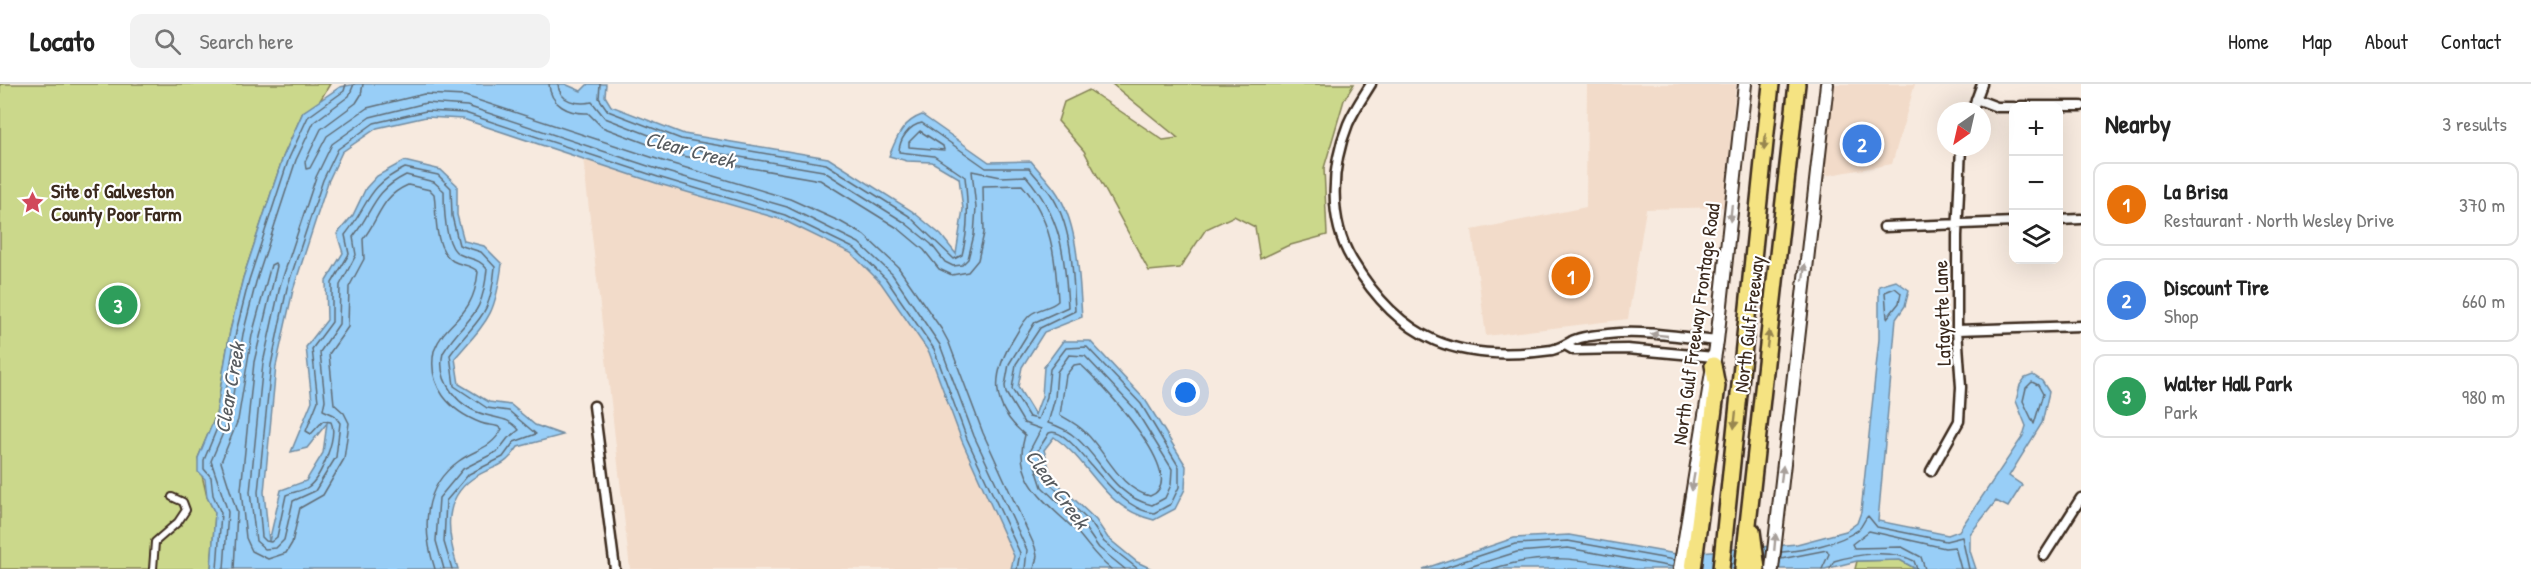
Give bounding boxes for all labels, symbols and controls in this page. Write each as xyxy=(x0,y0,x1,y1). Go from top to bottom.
search box xyxy=(130,14,550,68)
text: Locato xyxy=(30,22,94,60)
icon: search xyxy=(151,25,184,58)
text: Search here xyxy=(199,26,293,56)
text: Home xyxy=(2228,27,2269,56)
text: Map xyxy=(2302,27,2332,56)
text: About xyxy=(2365,27,2408,56)
text: Contact xyxy=(2441,27,2501,56)
north arrow xyxy=(1937,102,1991,156)
map controls xyxy=(2009,102,2063,264)
button: + xyxy=(2009,102,2063,156)
text: Nearby xyxy=(2105,106,2171,141)
text: 3 results xyxy=(2442,110,2507,137)
pin: 2 xyxy=(1842,122,1882,166)
water label: Clear Creek xyxy=(642,124,740,176)
one-way arrow xyxy=(1760,133,1770,152)
button: − xyxy=(2009,156,2063,210)
text: La Brisa xyxy=(2164,176,2228,206)
place label: Site of Galveston County Poor Farm xyxy=(51,177,182,228)
place icon: Site of Galveston County Poor Farm xyxy=(20,190,46,216)
text: 1 xyxy=(2123,191,2130,218)
text: 370 m xyxy=(2459,191,2505,218)
street label: North Gulf Freeway Frontage Road xyxy=(1665,201,1726,446)
one-way arrow xyxy=(1726,203,1736,222)
text: Restaurant · North Wesley Drive xyxy=(2164,206,2394,233)
button: layers xyxy=(2009,210,2063,264)
pin: 1 xyxy=(1552,254,1590,298)
street label: North Gulf Freeway xyxy=(1727,254,1770,394)
street label: Lafayette Lane xyxy=(1926,260,1957,366)
one-way arrow xyxy=(1800,262,1809,281)
text: Discount Tire xyxy=(2164,272,2269,302)
pin: 3 xyxy=(98,282,138,328)
text: 2 xyxy=(2122,287,2131,314)
text: 660 m xyxy=(2462,287,2505,314)
text: Shop xyxy=(2164,302,2198,329)
one-way arrow xyxy=(1649,330,1668,340)
one-way arrow xyxy=(1763,330,1773,349)
water label: Clear Creek xyxy=(207,338,252,436)
text: Walter Hall Park xyxy=(2164,368,2292,398)
your location xyxy=(1171,378,1200,407)
text: 3 xyxy=(2122,383,2131,410)
text: 980 m xyxy=(2462,383,2505,410)
text: Park xyxy=(2164,398,2197,425)
one-way arrow xyxy=(1730,410,1740,429)
water label: Clear Creek xyxy=(1019,443,1097,536)
one-way arrow xyxy=(1777,465,1787,484)
one-way arrow xyxy=(1688,472,1697,491)
one-way arrow xyxy=(1770,532,1779,551)

